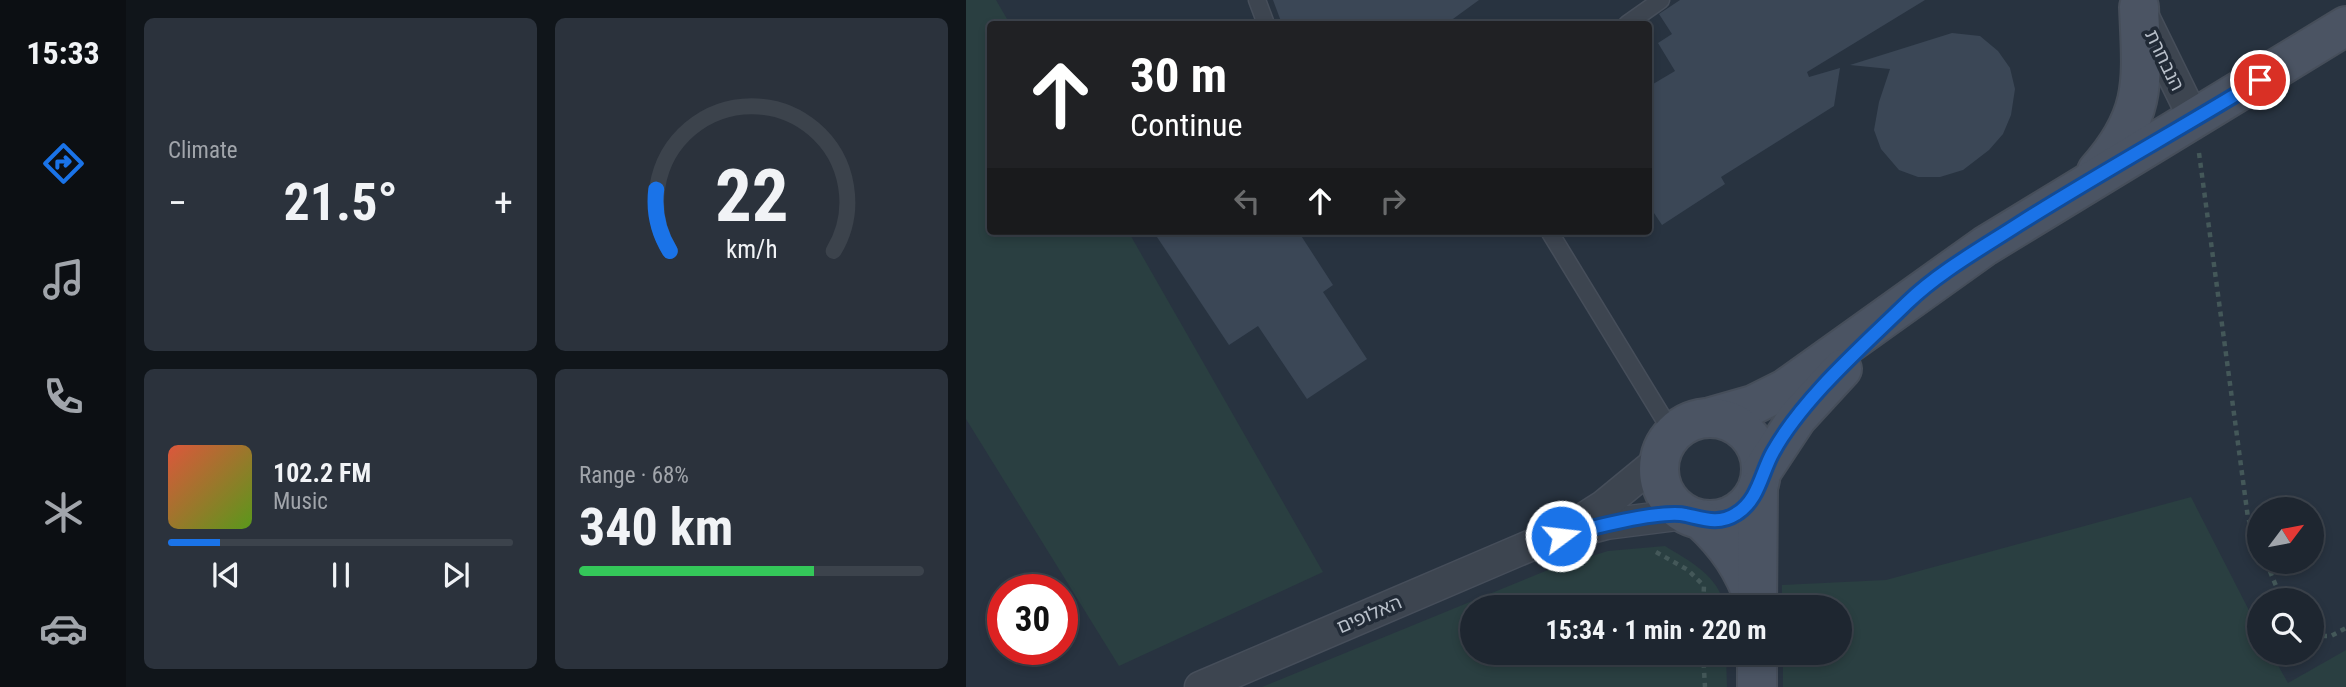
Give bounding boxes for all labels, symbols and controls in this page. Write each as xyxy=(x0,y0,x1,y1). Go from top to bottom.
street label: הנבחרת xyxy=(2140,26,2189,95)
text: 15:33 xyxy=(26,34,100,72)
text: 30 m xyxy=(1130,47,1227,104)
icon: ahead xyxy=(1015,49,1106,140)
pin xyxy=(2230,50,2290,110)
icon: arrive xyxy=(2241,61,2279,99)
text: Continue xyxy=(1130,106,1242,144)
text: Climate xyxy=(168,137,238,164)
icon: directions xyxy=(39,139,88,188)
text: 22 xyxy=(715,153,788,239)
text: 21.5° xyxy=(283,172,398,233)
text: − xyxy=(168,181,187,225)
text: + xyxy=(494,181,513,225)
icon: left xyxy=(1228,182,1266,220)
icon: ahead xyxy=(1301,182,1339,220)
icon: right xyxy=(1374,182,1412,220)
text: km/h xyxy=(726,234,777,263)
icon: music xyxy=(39,255,88,304)
icon: phone xyxy=(39,372,88,421)
text: 102.2 FM xyxy=(273,458,371,488)
text: Range · 68% xyxy=(579,462,689,489)
icon: climate xyxy=(39,488,88,537)
text: Music xyxy=(273,488,328,515)
text: 340 km xyxy=(579,497,733,558)
north arrow xyxy=(2247,497,2324,574)
map controls xyxy=(2247,497,2324,665)
position arrow xyxy=(1524,499,1598,573)
icon: previous xyxy=(207,556,245,594)
icon: pause xyxy=(322,556,360,594)
icon: next xyxy=(437,556,475,594)
speed limit sign: 30 xyxy=(987,574,1078,665)
button: search xyxy=(2247,588,2324,665)
street label: האלופים xyxy=(1333,590,1405,638)
icon: car xyxy=(39,604,88,653)
text: 15:34 · 1 min · 220 m xyxy=(1546,615,1766,645)

